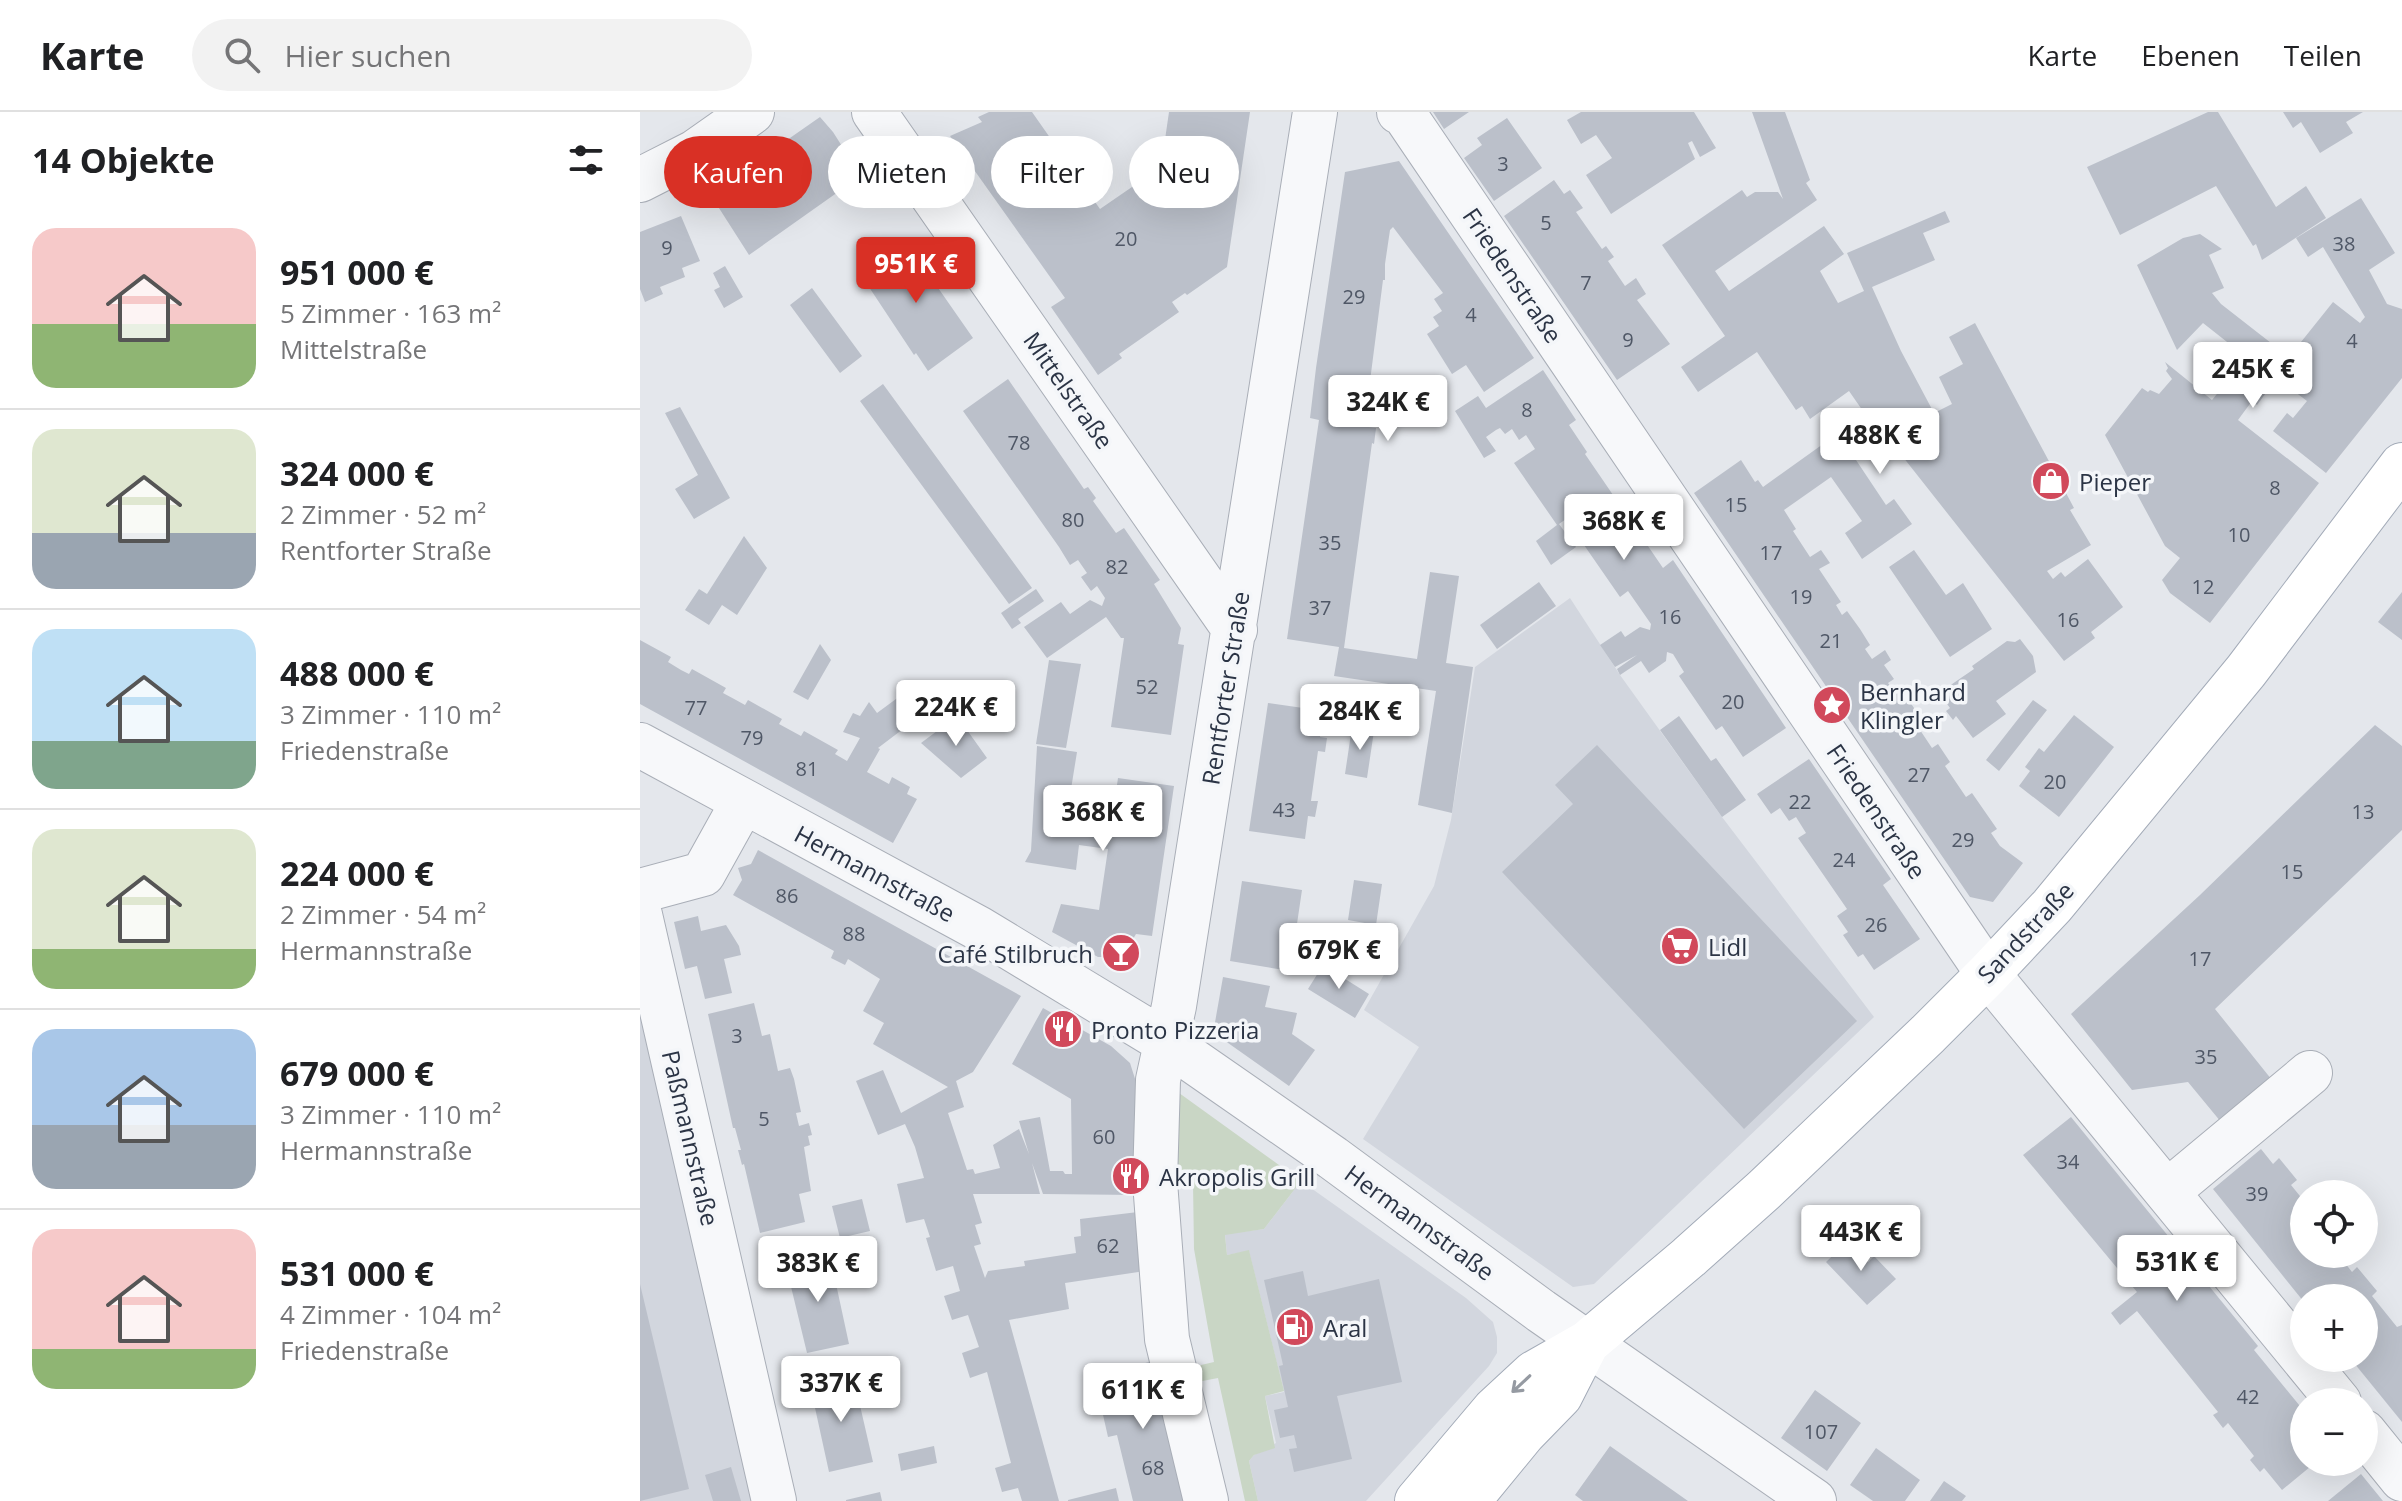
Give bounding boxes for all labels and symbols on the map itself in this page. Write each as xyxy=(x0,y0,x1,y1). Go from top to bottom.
house number: 3 xyxy=(1497,150,1509,177)
street label: Friedenstraße xyxy=(1456,201,1570,349)
house number: 5 xyxy=(1540,209,1552,236)
house number: 20 xyxy=(1115,225,1137,252)
house number: 38 xyxy=(2333,230,2355,257)
house number: 9 xyxy=(661,234,673,261)
pin: 951K € xyxy=(851,237,981,305)
house number: 7 xyxy=(1580,269,1592,296)
house number: 29 xyxy=(1343,283,1365,310)
house number: 4 xyxy=(1465,301,1477,328)
street label: Mittelstraße xyxy=(1017,325,1121,455)
house number: 9 xyxy=(1622,326,1634,353)
house number: 4 xyxy=(2346,327,2358,354)
pin: 245K € xyxy=(2188,342,2318,410)
pin: 324K € xyxy=(1323,375,1453,443)
house number: 8 xyxy=(1521,396,1533,423)
pin: 488K € xyxy=(1815,408,1945,476)
house number: 78 xyxy=(1008,429,1030,456)
shop icon: Pieper xyxy=(2030,460,2072,502)
place label: Pieper xyxy=(2079,465,2151,498)
house number: 8 xyxy=(2269,474,2281,501)
house number: 15 xyxy=(1725,491,1747,518)
pin: 368K € xyxy=(1559,494,1689,562)
house number: 80 xyxy=(1062,506,1084,533)
house number: 10 xyxy=(2228,521,2250,548)
house number: 35 xyxy=(1319,529,1341,556)
house number: 17 xyxy=(1760,539,1782,566)
house number: 82 xyxy=(1106,553,1128,580)
house number: 12 xyxy=(2192,573,2214,600)
house number: 19 xyxy=(1790,583,1812,610)
street label: Rentforter Straße xyxy=(1193,589,1257,787)
house number: 37 xyxy=(1309,594,1331,621)
house number: 16 xyxy=(1659,603,1681,630)
house number: 16 xyxy=(2057,606,2079,633)
house number: 21 xyxy=(1820,627,1842,654)
house number: 52 xyxy=(1136,673,1158,700)
place label: Bernhard Klingler xyxy=(1860,675,1966,736)
pin: 224K € xyxy=(891,680,1021,748)
pin: 284K € xyxy=(1295,684,1425,752)
place icon: Bernhard Klingler xyxy=(1811,684,1853,726)
house number: 20 xyxy=(1722,688,1744,715)
house number: 77 xyxy=(685,694,707,721)
house number: 79 xyxy=(741,724,763,751)
street label: Friedenstraße xyxy=(1820,737,1934,885)
house number: 81 xyxy=(796,755,818,782)
house number: 27 xyxy=(1908,761,1930,788)
house number: 20 xyxy=(2044,768,2066,795)
pin: 368K € xyxy=(1038,785,1168,853)
house number: 22 xyxy=(1789,788,1811,815)
house number: 43 xyxy=(1273,796,1295,823)
house number: 13 xyxy=(2352,798,2374,825)
street label: Hermannstraße xyxy=(789,817,961,929)
house number: 29 xyxy=(1952,826,1974,853)
house number: 24 xyxy=(1833,846,1856,873)
house number: 15 xyxy=(2281,858,2303,885)
street label: Sandstraße xyxy=(1969,874,2081,990)
house number: 86 xyxy=(776,882,798,909)
house number: 26 xyxy=(1865,911,1887,938)
house number: 88 xyxy=(843,920,865,947)
pin: 679K € xyxy=(1274,923,1404,991)
supermarket icon: Lidl xyxy=(1659,925,1701,967)
place label: Lidl xyxy=(1708,930,1747,963)
bar icon: Café Stilbruch xyxy=(1100,932,1142,974)
place label: Café Stilbruch xyxy=(938,937,1093,970)
house number: 17 xyxy=(2189,945,2211,972)
restaurant icon: Pronto Pizzeria xyxy=(1042,1008,1084,1050)
place label: Pronto Pizzeria xyxy=(1091,1013,1259,1046)
house number: 3 xyxy=(731,1022,743,1049)
house number: 35 xyxy=(2195,1043,2217,1070)
street label: Paßmannstraße xyxy=(655,1047,727,1229)
house number: 5 xyxy=(758,1105,770,1132)
house number: 60 xyxy=(1093,1123,1115,1150)
house number: 34 xyxy=(2057,1148,2080,1175)
restaurant icon: Akropolis Grill xyxy=(1110,1155,1152,1197)
street label: Hermannstraße xyxy=(1338,1156,1502,1288)
place label: Akropolis Grill xyxy=(1159,1160,1315,1193)
house number: 39 xyxy=(2246,1180,2268,1207)
pin: 443K € xyxy=(1796,1205,1926,1273)
house number: 62 xyxy=(1097,1232,1119,1259)
pin: 531K € xyxy=(2112,1235,2242,1303)
pin: 383K € xyxy=(753,1236,883,1304)
fuel station icon: Aral xyxy=(1274,1306,1316,1348)
place label: Aral xyxy=(1323,1311,1367,1344)
pin: 337K € xyxy=(776,1356,906,1424)
pin: 611K € xyxy=(1078,1363,1208,1431)
one-way arrow xyxy=(1511,1375,1531,1394)
house number: 42 xyxy=(2237,1383,2259,1410)
house number: 107 xyxy=(1804,1418,1838,1445)
house number: 68 xyxy=(1142,1454,1164,1481)

